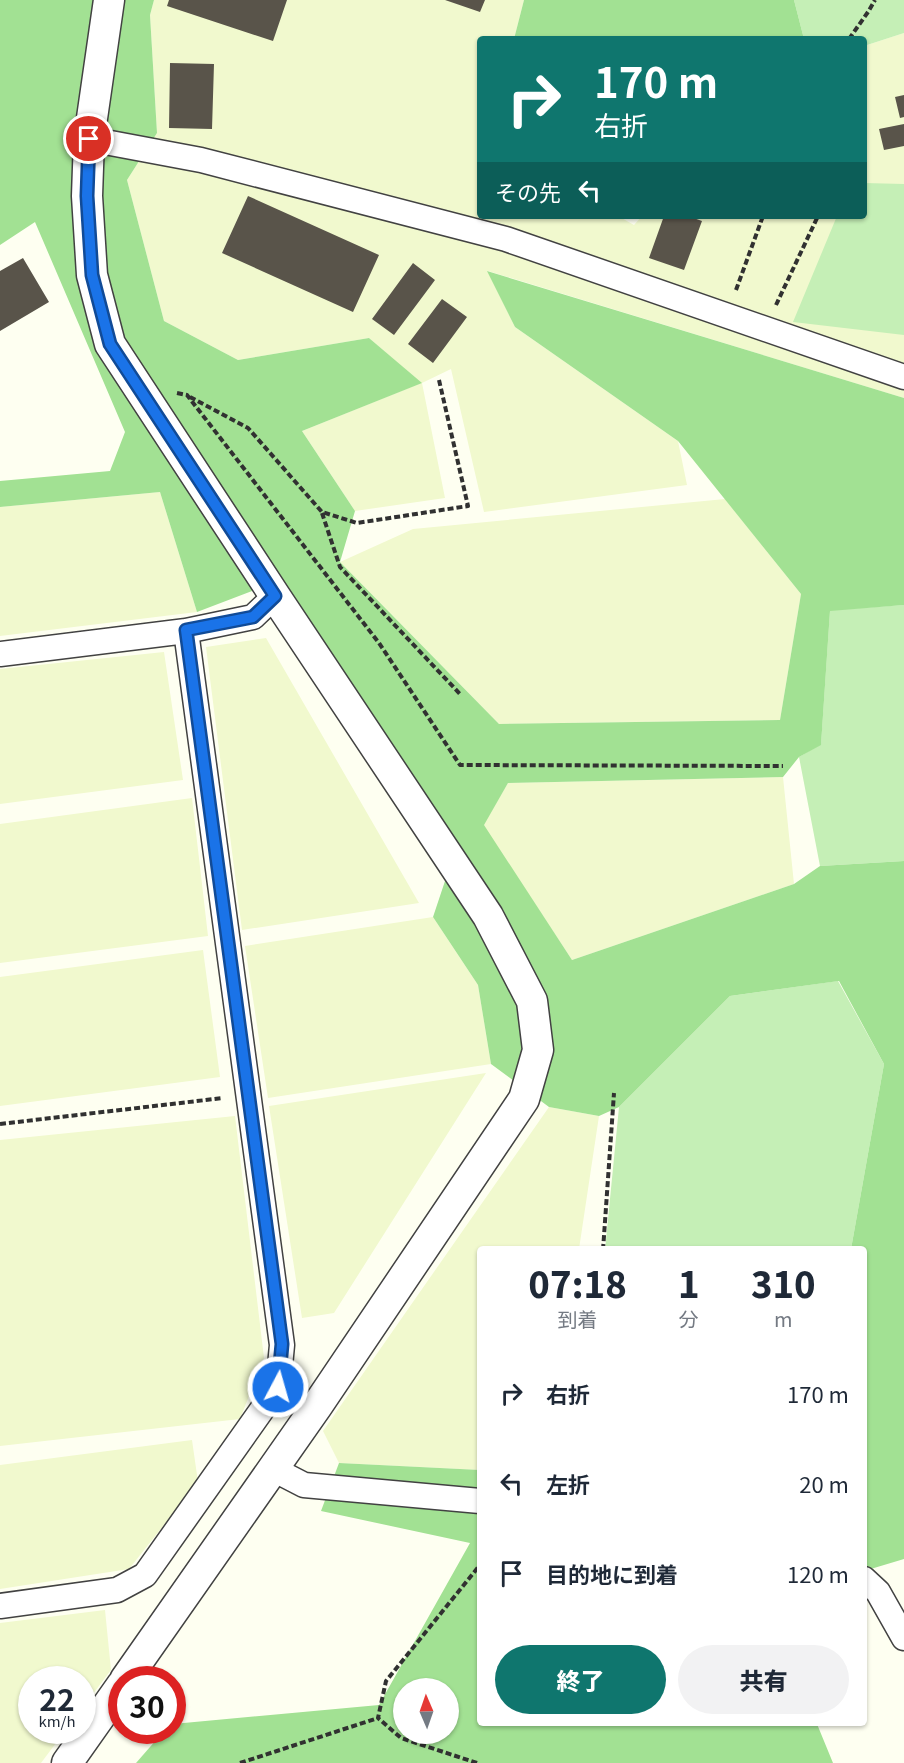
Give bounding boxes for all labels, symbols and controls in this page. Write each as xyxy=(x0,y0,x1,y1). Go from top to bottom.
text: 170 m xyxy=(594,49,718,110)
icon: right xyxy=(495,60,573,138)
text: 右折 xyxy=(594,105,648,144)
pin xyxy=(63,113,114,164)
icon: arrive xyxy=(72,122,105,155)
icon: left xyxy=(573,174,606,207)
text: その先 xyxy=(495,175,561,207)
text: 07:18 xyxy=(528,1256,627,1308)
text: 1 xyxy=(678,1256,700,1308)
text: 310 xyxy=(751,1256,816,1308)
text: 到着 xyxy=(558,1304,598,1333)
text: 分 xyxy=(679,1304,699,1333)
text: m xyxy=(774,1304,793,1333)
position arrow xyxy=(246,1355,310,1419)
icon: right xyxy=(495,1377,528,1410)
text: 右折 xyxy=(546,1377,590,1409)
text: 170 m xyxy=(787,1377,849,1409)
icon: left xyxy=(495,1467,528,1500)
text: 左折 xyxy=(546,1467,590,1499)
text: 20 m xyxy=(799,1467,849,1499)
icon: arrive xyxy=(495,1557,528,1590)
text: 目的地に到着 xyxy=(546,1557,678,1589)
text: 120 m xyxy=(787,1557,849,1589)
button: 終了 xyxy=(495,1645,666,1714)
button: 共有 xyxy=(678,1645,849,1714)
speed limit sign: 30 xyxy=(108,1666,186,1744)
text: 22 xyxy=(39,1676,75,1720)
north arrow xyxy=(393,1678,459,1744)
map controls xyxy=(393,1678,459,1744)
text: km/h xyxy=(38,1710,76,1731)

